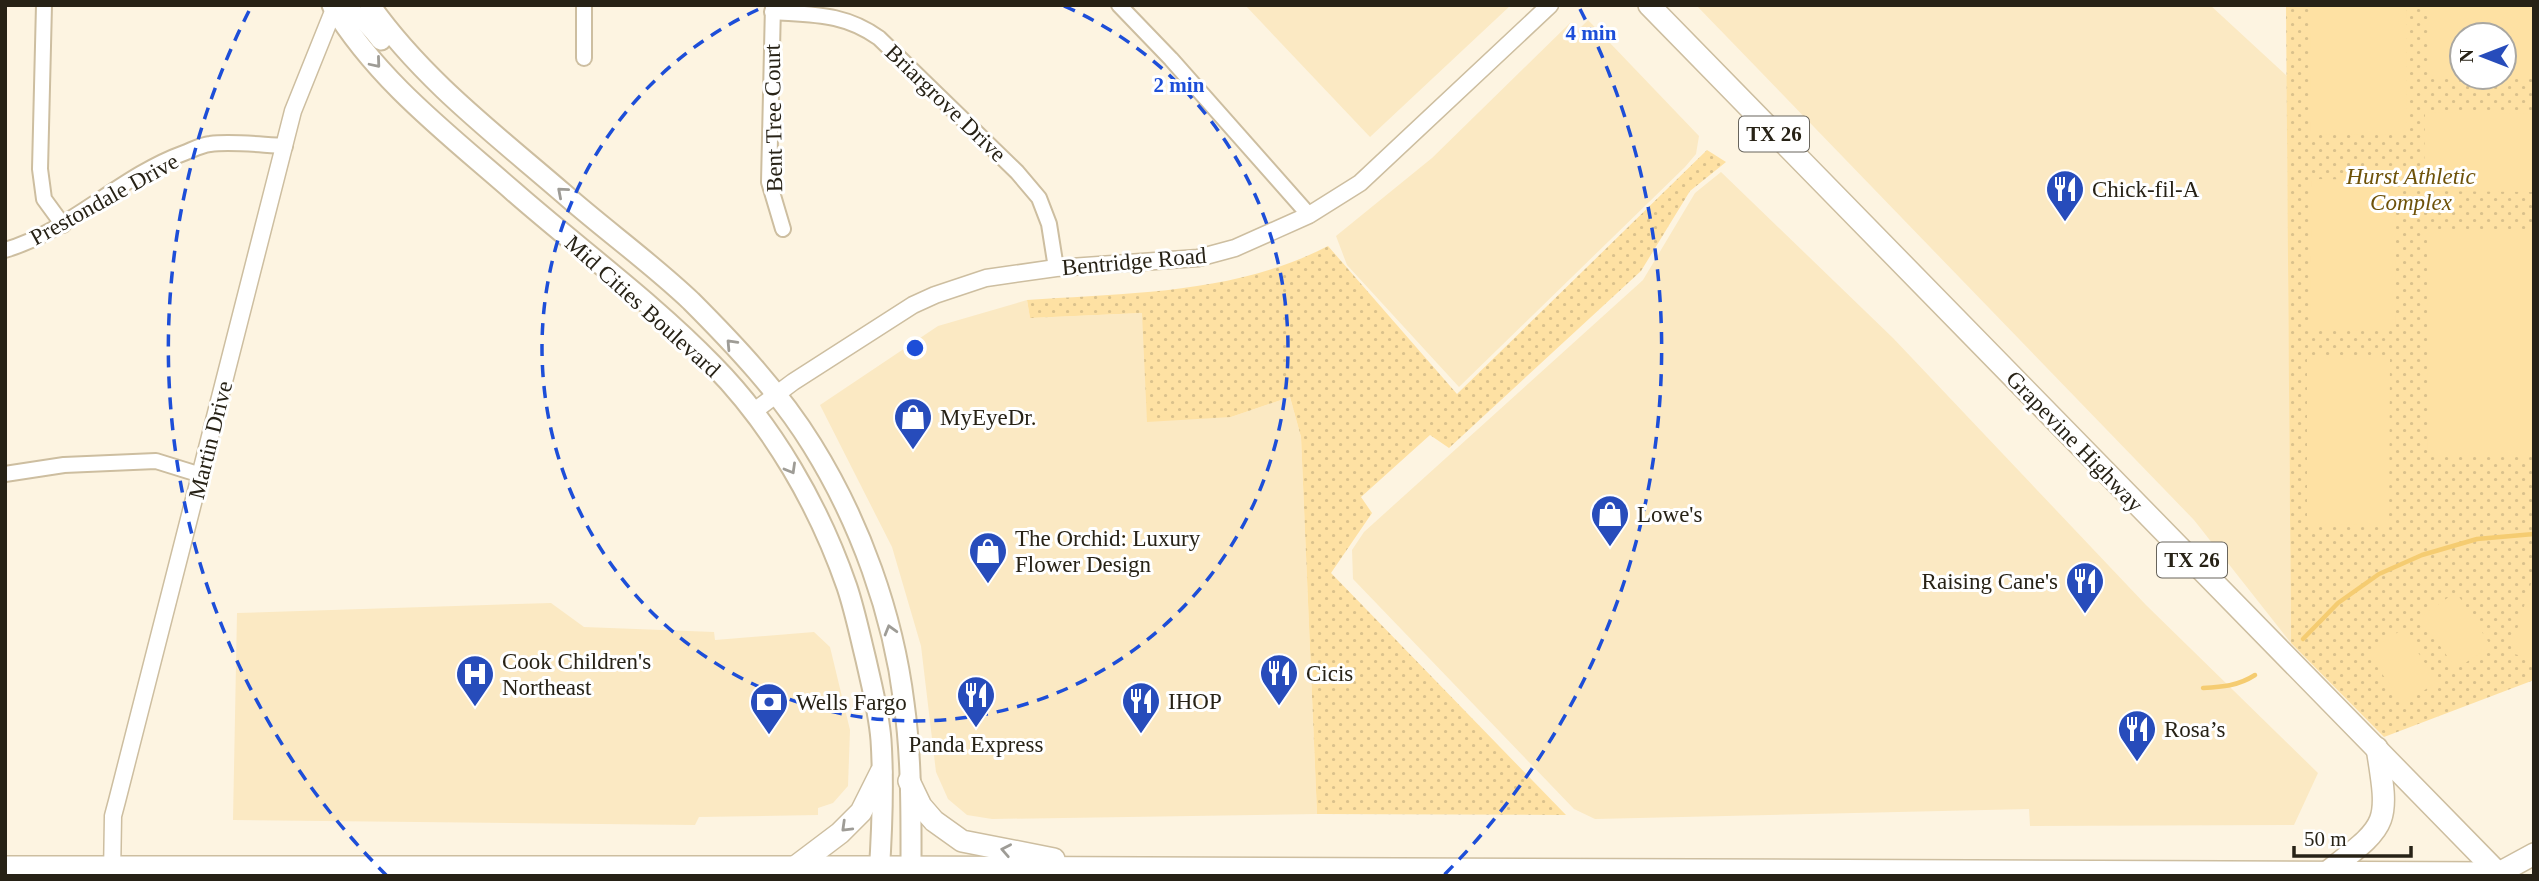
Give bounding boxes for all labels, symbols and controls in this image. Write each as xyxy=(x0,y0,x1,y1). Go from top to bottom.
text: 4 min xyxy=(1566,21,1617,45)
north arrow xyxy=(2448,21,2518,91)
street label: Briargrove Drive xyxy=(880,40,1011,167)
street label: Bent Tree Court xyxy=(760,43,787,192)
text: N xyxy=(2456,49,2477,63)
one-way arrow xyxy=(368,55,380,68)
text: 2 min xyxy=(1154,73,1205,97)
road number: TX 26 xyxy=(1739,116,1809,152)
street label: Prestondale Drive xyxy=(26,148,183,250)
park label: Hurst Athletic Complex xyxy=(2345,164,2476,215)
restaurant icon: Chick-fil-A xyxy=(2044,168,2086,223)
place label: Chick-fil-A xyxy=(2092,177,2200,202)
one-way arrow xyxy=(557,188,570,200)
street label: Mid Cities Boulevard xyxy=(560,230,725,383)
street label: Bentridge Road xyxy=(1061,243,1208,280)
centre of rings xyxy=(903,336,927,360)
one-way arrow xyxy=(727,339,740,352)
street label: Grapevine Highway xyxy=(2001,366,2149,517)
street label: Martin Drive xyxy=(184,379,237,502)
shop icon: MyEyeDr. xyxy=(892,396,934,451)
place label: MyEyeDr. xyxy=(940,405,1036,430)
one-way arrow xyxy=(783,461,796,474)
shop icon: Lowe's xyxy=(1589,493,1631,548)
place label: Lowe's xyxy=(1637,502,1703,527)
place label: The Orchid: Luxury Flower Design xyxy=(1015,526,1201,577)
shop icon: The Orchid: Luxury Flower Design xyxy=(967,530,1009,585)
road number: TX 26 xyxy=(2157,542,2227,578)
restaurant icon: Raising Cane's xyxy=(2064,560,2106,615)
place label: Raising Cane's xyxy=(1922,569,2058,594)
one-way arrow xyxy=(883,624,898,636)
place label: Cook Children's Northeast xyxy=(502,649,651,700)
restaurant icon: Cicis xyxy=(1258,652,1300,707)
hospital icon: Cook Children's Northeast xyxy=(454,653,496,708)
place label: Cicis xyxy=(1306,661,1353,686)
restaurant icon: Panda Express xyxy=(955,674,997,729)
restaurant icon: IHOP xyxy=(1120,680,1162,735)
bank icon: Wells Fargo xyxy=(748,681,790,736)
place label: IHOP xyxy=(1168,689,1222,714)
place label: Wells Fargo xyxy=(796,690,907,715)
restaurant icon: Rosa’s xyxy=(2116,708,2158,763)
place label: Rosa’s xyxy=(2164,717,2225,742)
place label: Panda Express xyxy=(909,732,1043,757)
scale bar xyxy=(2294,814,2411,858)
one-way arrow xyxy=(841,818,854,831)
text: 50 m xyxy=(2304,827,2347,851)
one-way arrow xyxy=(1000,843,1012,858)

